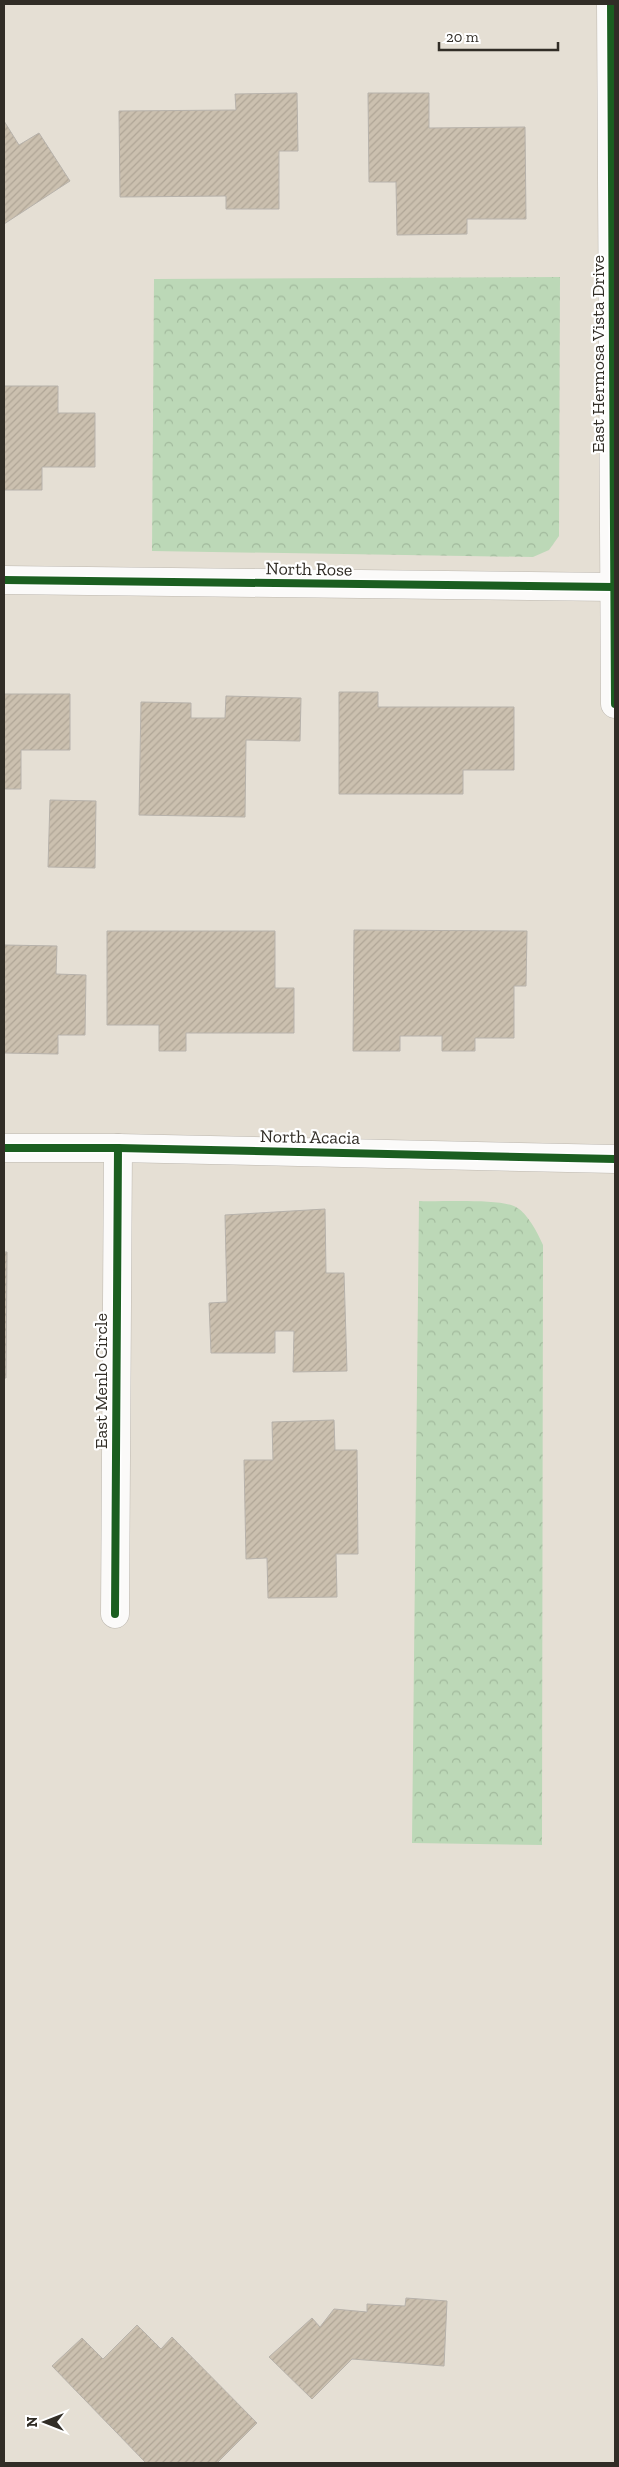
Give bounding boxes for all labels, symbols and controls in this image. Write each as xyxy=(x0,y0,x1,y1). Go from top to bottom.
scale bar xyxy=(439,20,558,52)
text: 20 m xyxy=(446,28,479,46)
street label: East Hermosa Vista Drive xyxy=(587,255,609,453)
street label: North Rose xyxy=(265,557,353,581)
street label: North Acacia xyxy=(260,1125,361,1149)
street label: East Menlo Circle xyxy=(90,1313,112,1449)
north arrow xyxy=(20,2397,70,2447)
text: N xyxy=(24,2416,41,2427)

